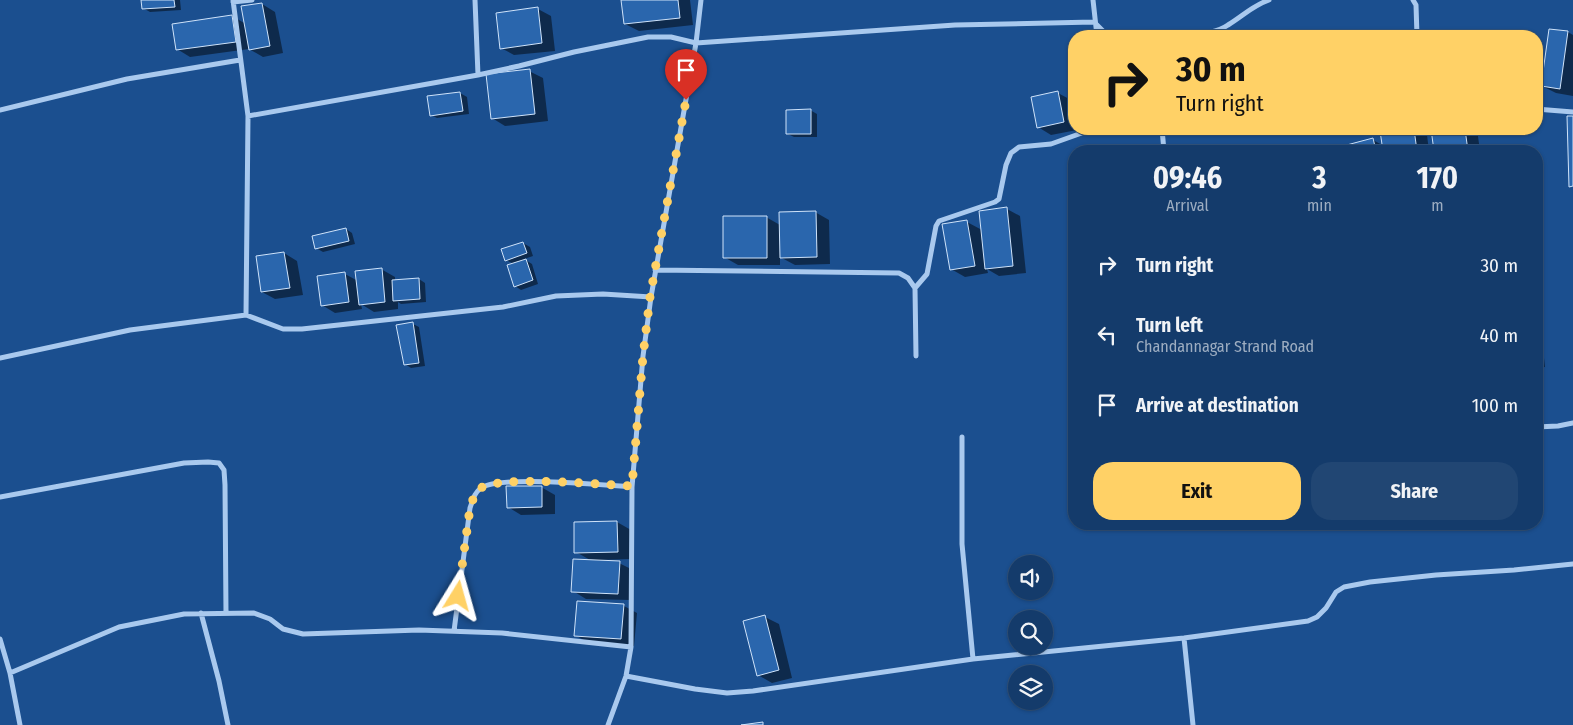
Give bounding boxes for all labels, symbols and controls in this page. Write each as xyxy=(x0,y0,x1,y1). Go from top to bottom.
text: 30 m xyxy=(1176,48,1246,90)
pin xyxy=(665,49,707,100)
icon: right xyxy=(1093,50,1158,115)
icon: arrive xyxy=(672,56,700,84)
text: Turn right xyxy=(1176,90,1264,117)
text: 09:46 xyxy=(1153,160,1222,196)
text: 3 xyxy=(1312,160,1327,196)
text: 170 xyxy=(1417,160,1458,196)
text: Arrival xyxy=(1166,196,1209,215)
text: min xyxy=(1307,196,1332,215)
text: m xyxy=(1431,196,1444,215)
icon: right xyxy=(1093,251,1121,279)
text: Turn right xyxy=(1136,254,1213,277)
text: 30 m xyxy=(1480,254,1518,277)
text: Turn left xyxy=(1136,314,1203,337)
icon: left xyxy=(1093,321,1121,349)
text: 40 m xyxy=(1480,324,1518,347)
text: Chandannagar Strand Road xyxy=(1136,337,1314,356)
icon: arrive xyxy=(1093,391,1121,419)
text: Arrive at destination xyxy=(1136,394,1299,417)
text: 100 m xyxy=(1472,394,1518,417)
button: Exit xyxy=(1093,462,1301,520)
button: Share xyxy=(1311,462,1518,520)
map controls xyxy=(1008,555,1053,710)
button: sound xyxy=(1008,555,1053,600)
position arrow xyxy=(431,569,483,621)
button: search xyxy=(1008,610,1053,655)
button: layers xyxy=(1008,665,1053,710)

